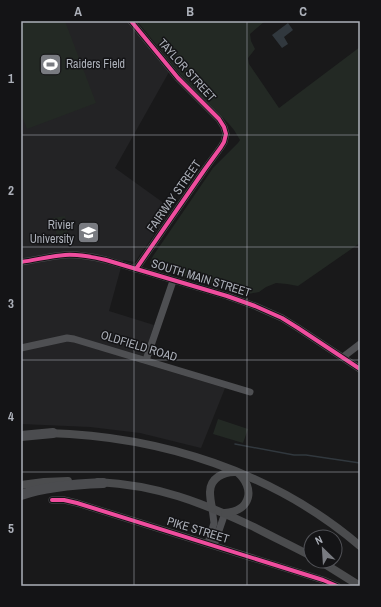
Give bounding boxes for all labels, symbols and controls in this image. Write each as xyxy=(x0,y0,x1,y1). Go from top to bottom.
text: A xyxy=(74,3,82,20)
text: B xyxy=(186,3,194,20)
text: C xyxy=(299,3,307,20)
street label: TAYLOR STREET xyxy=(154,35,220,105)
sports icon: Raiders Field xyxy=(38,51,64,77)
place label: Raiders Field xyxy=(66,56,125,72)
text: 1 xyxy=(8,70,14,87)
street label: FAIRWAY STREET xyxy=(143,157,205,235)
text: 2 xyxy=(8,182,14,199)
place label: Rivier University xyxy=(30,217,75,247)
school or university icon: Rivier University xyxy=(76,219,102,245)
street label: SOUTH MAIN STREET xyxy=(149,255,253,301)
text: 3 xyxy=(8,295,14,312)
street label: OLDFIELD ROAD xyxy=(99,327,179,365)
text: 4 xyxy=(8,408,14,425)
street label: PIKE STREET xyxy=(165,513,231,547)
text: 5 xyxy=(8,520,14,537)
north arrow xyxy=(303,529,343,569)
text: N xyxy=(313,532,325,548)

